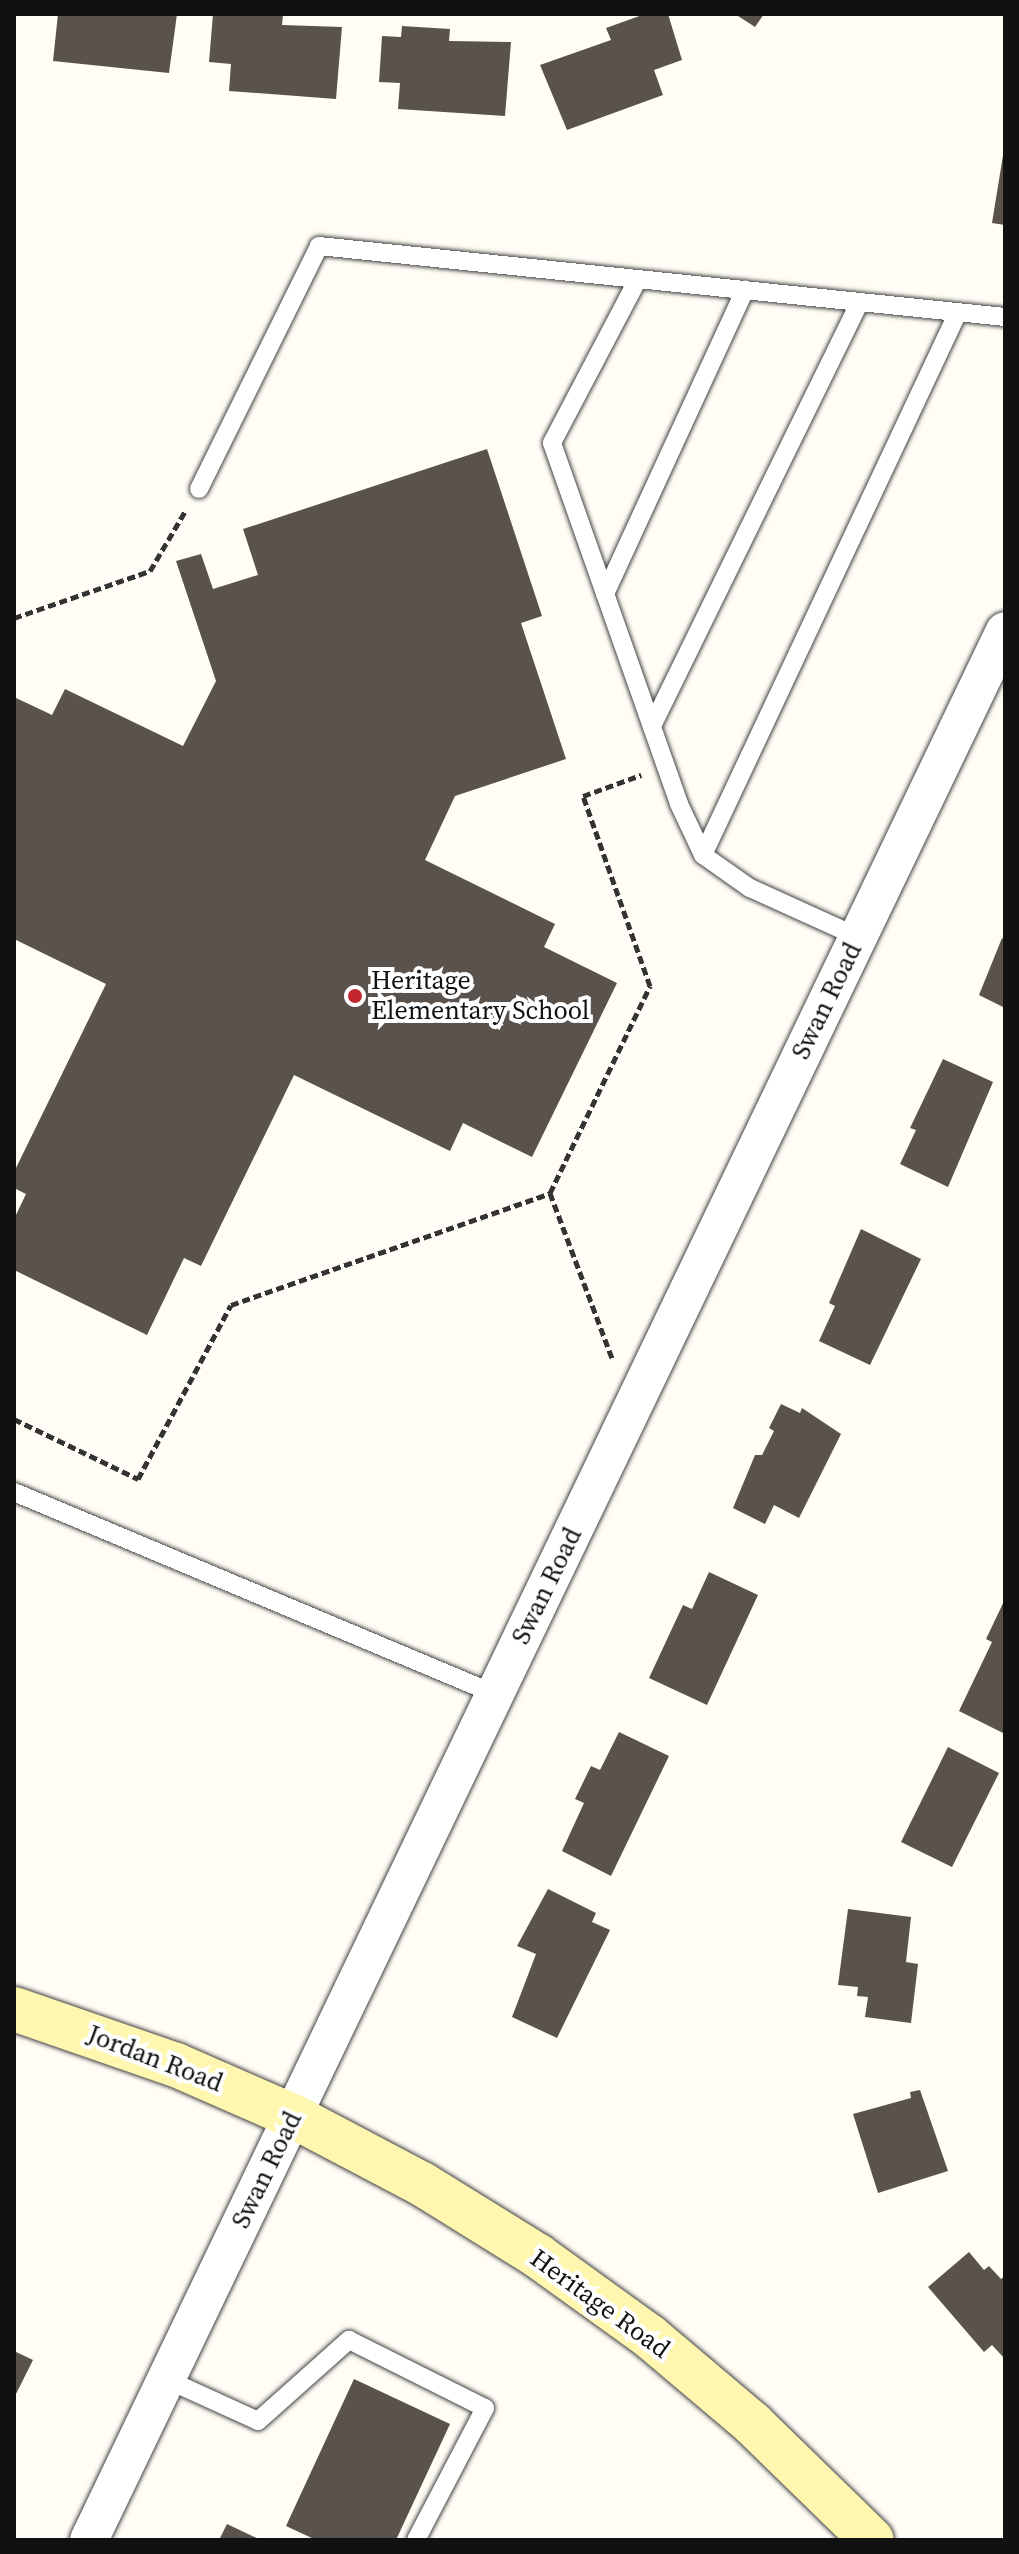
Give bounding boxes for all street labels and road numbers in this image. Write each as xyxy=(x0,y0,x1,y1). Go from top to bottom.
street label: Swan Road xyxy=(785,938,869,1064)
street label: Swan Road xyxy=(505,1523,589,1649)
street label: Jordan Road xyxy=(83,2019,227,2099)
street label: Swan Road xyxy=(225,2107,309,2233)
street label: Heritage Road xyxy=(524,2243,676,2365)

